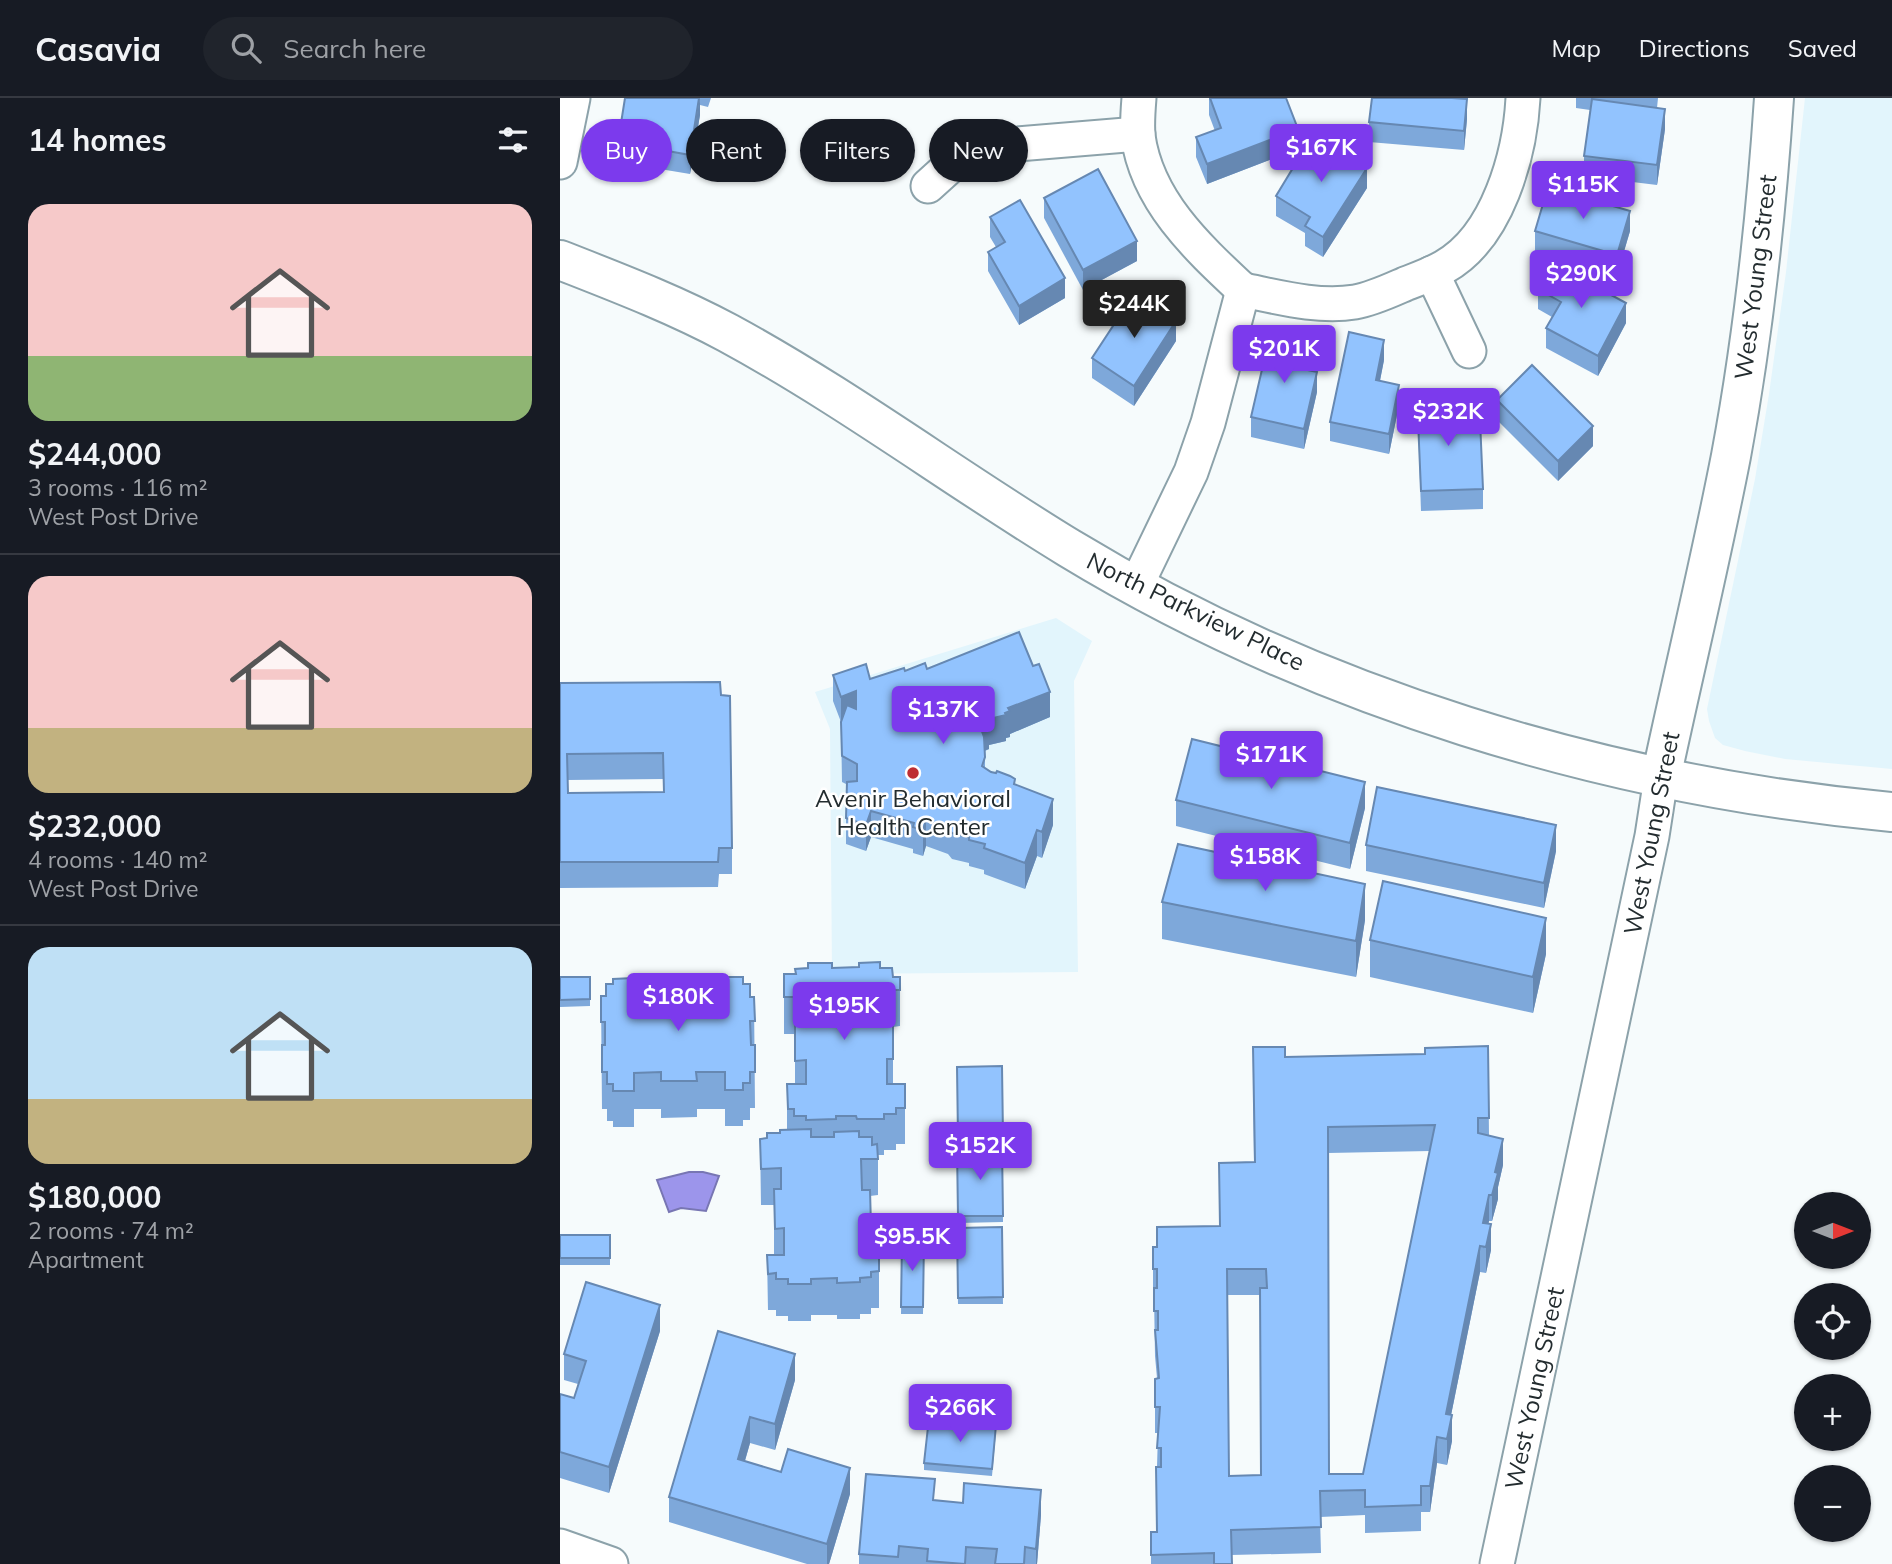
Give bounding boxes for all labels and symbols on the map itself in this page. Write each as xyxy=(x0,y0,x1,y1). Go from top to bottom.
pin: $167K xyxy=(1272,125,1370,184)
pin: $115K xyxy=(1534,162,1632,221)
street label: West Young Street xyxy=(1728,173,1782,381)
pin: $290K xyxy=(1532,250,1630,310)
pin: $244K xyxy=(1085,280,1183,340)
pin: $201K xyxy=(1235,326,1333,385)
pin: $232K xyxy=(1399,388,1497,448)
street label: North Parkview Place xyxy=(1082,545,1310,677)
pin: $137K xyxy=(894,686,992,746)
street label: West Young Street xyxy=(1617,729,1685,937)
pin: $171K xyxy=(1222,732,1320,791)
marker: Avenir Behavioral Health Center xyxy=(905,765,921,781)
place label: Avenir Behavioral Health Center xyxy=(815,783,1011,841)
pin: $158K xyxy=(1216,834,1314,893)
pin: $180K xyxy=(629,974,727,1033)
pin: $195K xyxy=(795,982,893,1042)
pin: $152K xyxy=(931,1122,1029,1182)
north arrow xyxy=(1794,1192,1871,1269)
pin: $95.5K xyxy=(855,1214,969,1273)
street label: West Young Street xyxy=(1498,1284,1570,1492)
pin: $266K xyxy=(911,1384,1009,1444)

